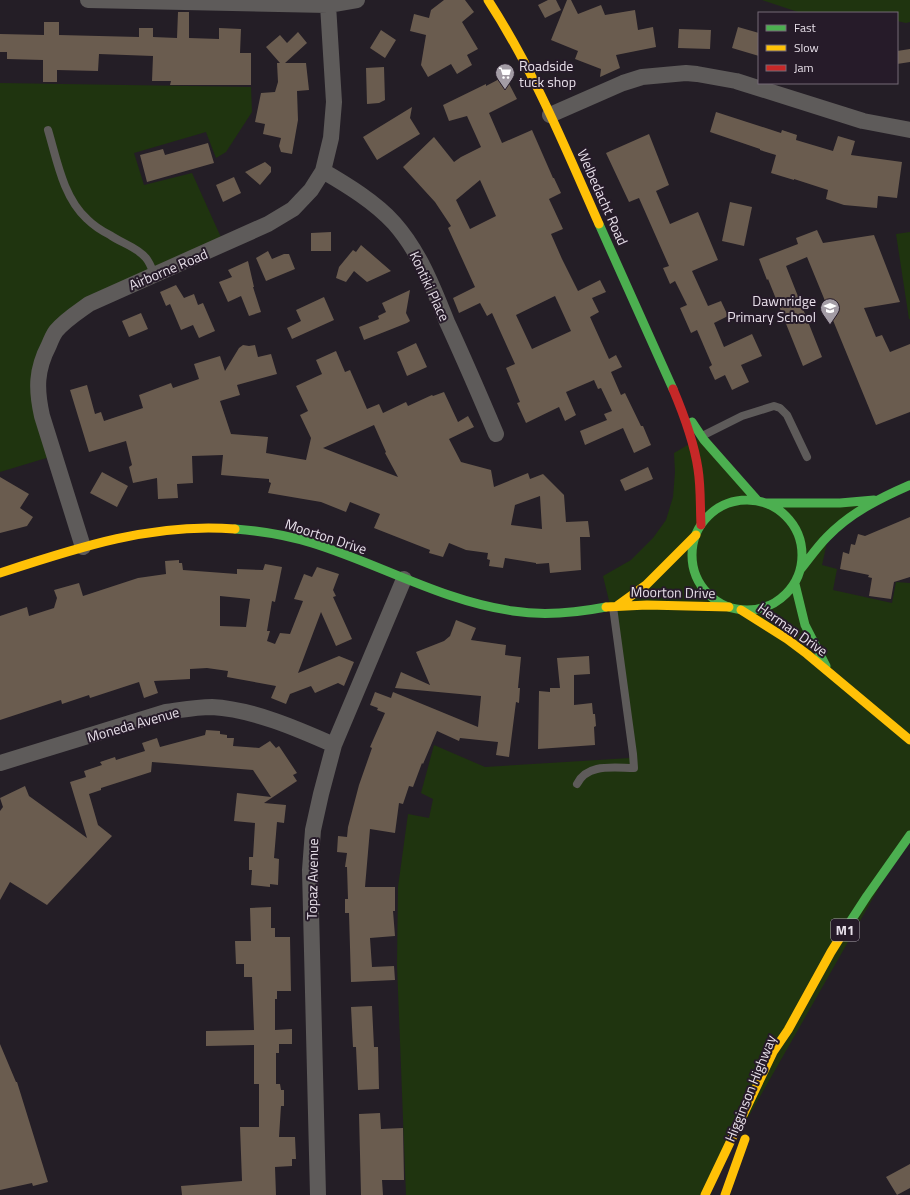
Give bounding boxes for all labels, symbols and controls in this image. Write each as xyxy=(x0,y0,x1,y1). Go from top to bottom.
legend xyxy=(758,12,898,84)
text: Fast xyxy=(794,18,817,37)
text: Slow xyxy=(794,38,819,57)
place label: Roadside tuck shop xyxy=(519,55,576,92)
text: Jam xyxy=(794,58,814,77)
supermarket icon: Roadside tuck shop xyxy=(494,62,516,90)
street label: Welbedacht Road xyxy=(572,146,634,248)
street label: Airborne Road xyxy=(125,243,211,295)
street label: Kontiki Place xyxy=(405,248,455,324)
place label: Dawnridge Primary School xyxy=(727,290,816,327)
school or university icon: Dawnridge Primary School xyxy=(819,297,841,325)
street label: Moorton Drive xyxy=(282,513,370,559)
street label: Moorton Drive xyxy=(630,581,716,603)
street label: Herman Drive xyxy=(754,597,832,661)
street label: Moneda Avenue xyxy=(84,701,182,747)
street label: Topaz Avenue xyxy=(301,838,323,920)
road number: M1 xyxy=(831,919,859,941)
street label: Higginson Highway xyxy=(719,1031,781,1145)

